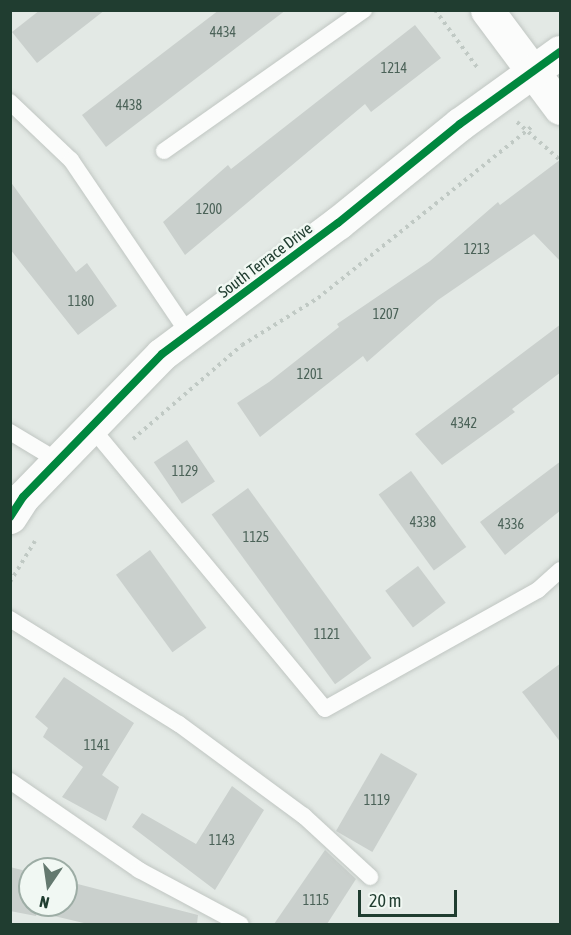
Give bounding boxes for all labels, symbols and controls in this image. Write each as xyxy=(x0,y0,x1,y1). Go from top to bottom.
house number: 4434 xyxy=(210,24,236,40)
house number: 1214 xyxy=(381,60,407,76)
house number: 4438 xyxy=(116,97,142,113)
house number: 1200 xyxy=(196,201,222,217)
street label: South Terrace Drive xyxy=(214,218,316,302)
house number: 1213 xyxy=(464,241,490,257)
house number: 1180 xyxy=(68,293,94,309)
house number: 1207 xyxy=(373,306,399,322)
house number: 1201 xyxy=(297,366,323,382)
house number: 4342 xyxy=(451,415,477,431)
house number: 1129 xyxy=(172,463,198,479)
house number: 4338 xyxy=(410,514,436,530)
house number: 4336 xyxy=(498,516,524,532)
house number: 1125 xyxy=(243,529,269,545)
house number: 1121 xyxy=(314,626,340,642)
house number: 1141 xyxy=(84,737,110,753)
house number: 1119 xyxy=(364,792,390,808)
house number: 1143 xyxy=(209,832,235,848)
north arrow xyxy=(18,857,78,917)
scale bar xyxy=(361,878,460,916)
text: 20 m xyxy=(369,890,401,911)
house number: 1115 xyxy=(303,892,329,908)
text: N xyxy=(38,893,51,912)

